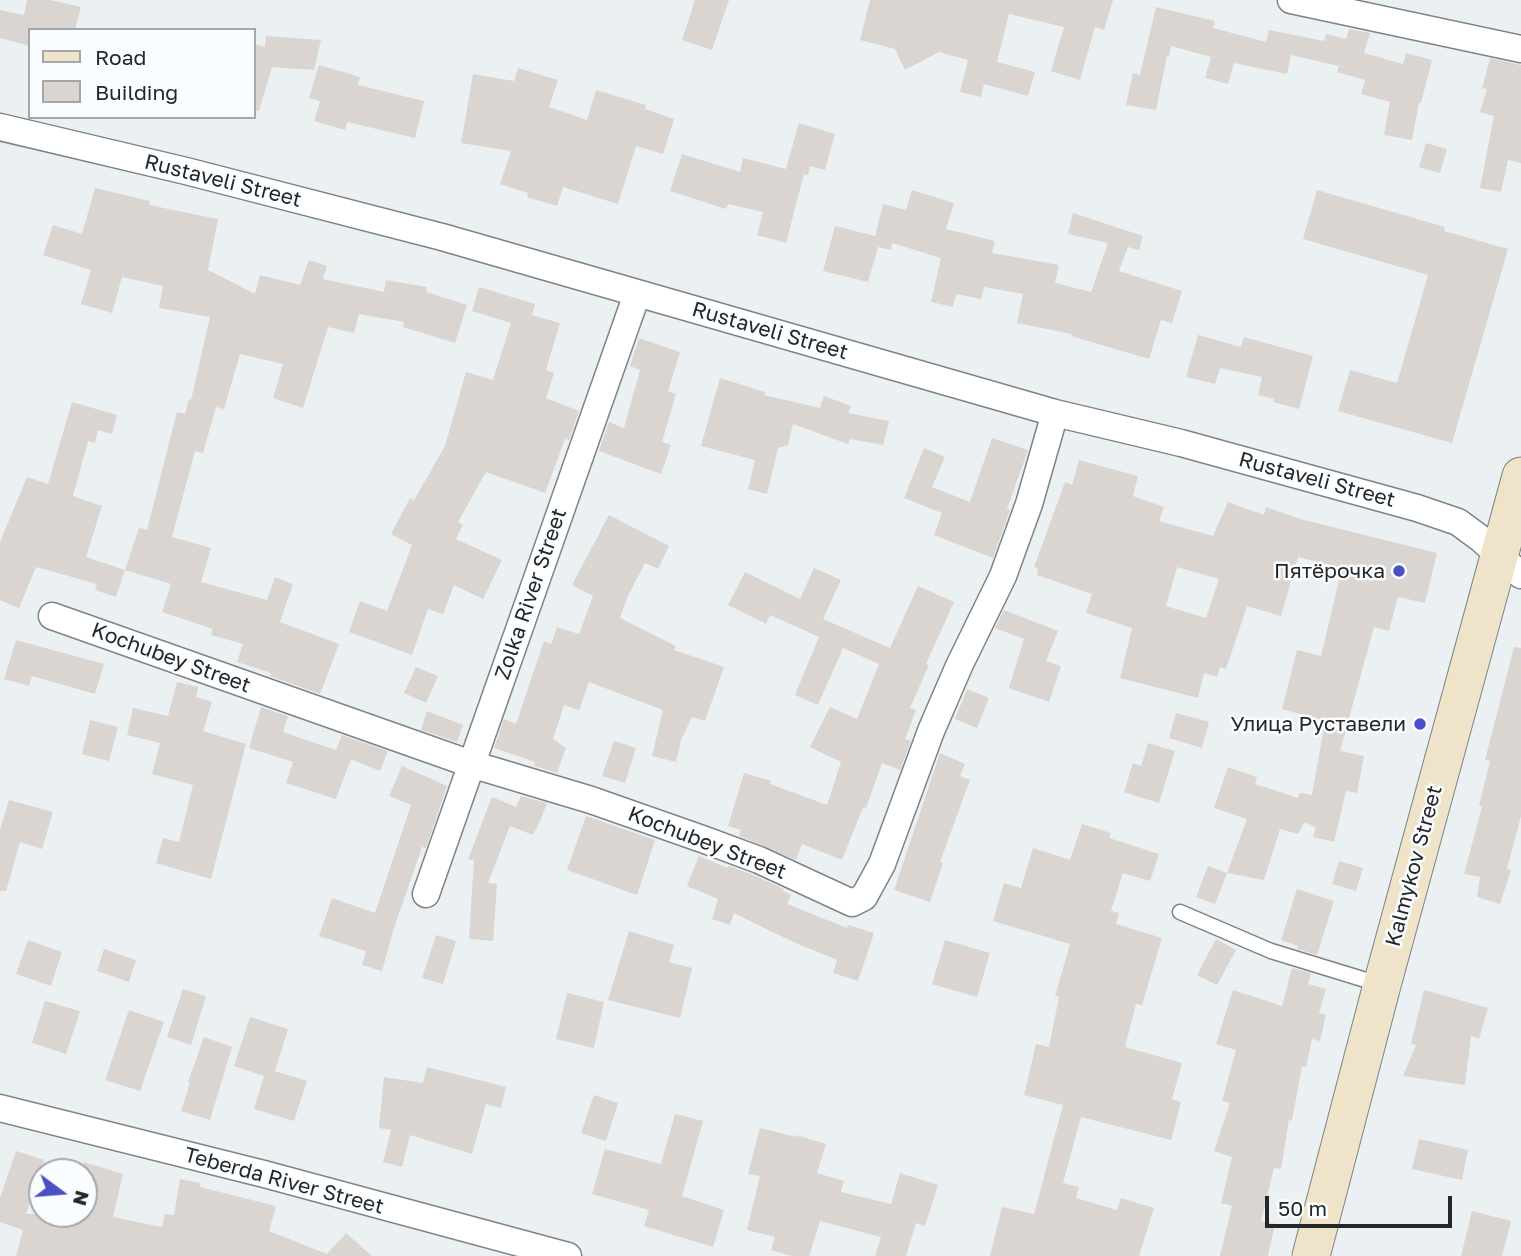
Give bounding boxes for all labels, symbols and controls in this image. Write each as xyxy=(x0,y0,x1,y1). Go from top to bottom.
legend xyxy=(28,28,256,119)
text: Road xyxy=(95,44,146,70)
text: Building xyxy=(95,79,178,105)
street label: Rustaveli Street xyxy=(142,149,304,213)
street label: Rustaveli Street xyxy=(689,297,851,365)
street label: Rustaveli Street xyxy=(1236,447,1398,513)
street label: Zolka River Street xyxy=(490,505,572,683)
place label: Пятёрочка xyxy=(1274,558,1385,584)
marker: Пятёрочка xyxy=(1391,563,1407,579)
street label: Kochubey Street xyxy=(88,618,254,698)
place label: Улица Руставели xyxy=(1231,711,1406,737)
marker: Улица Руставели xyxy=(1412,716,1428,732)
street label: Kalmykov Street xyxy=(1380,783,1448,949)
street label: Kochubey Street xyxy=(624,801,790,885)
street label: Teberda River Street xyxy=(182,1142,386,1220)
north arrow xyxy=(28,1158,98,1228)
scale bar xyxy=(1269,1182,1456,1226)
text: N xyxy=(69,1188,95,1208)
text: 50 m xyxy=(1278,1195,1327,1221)

